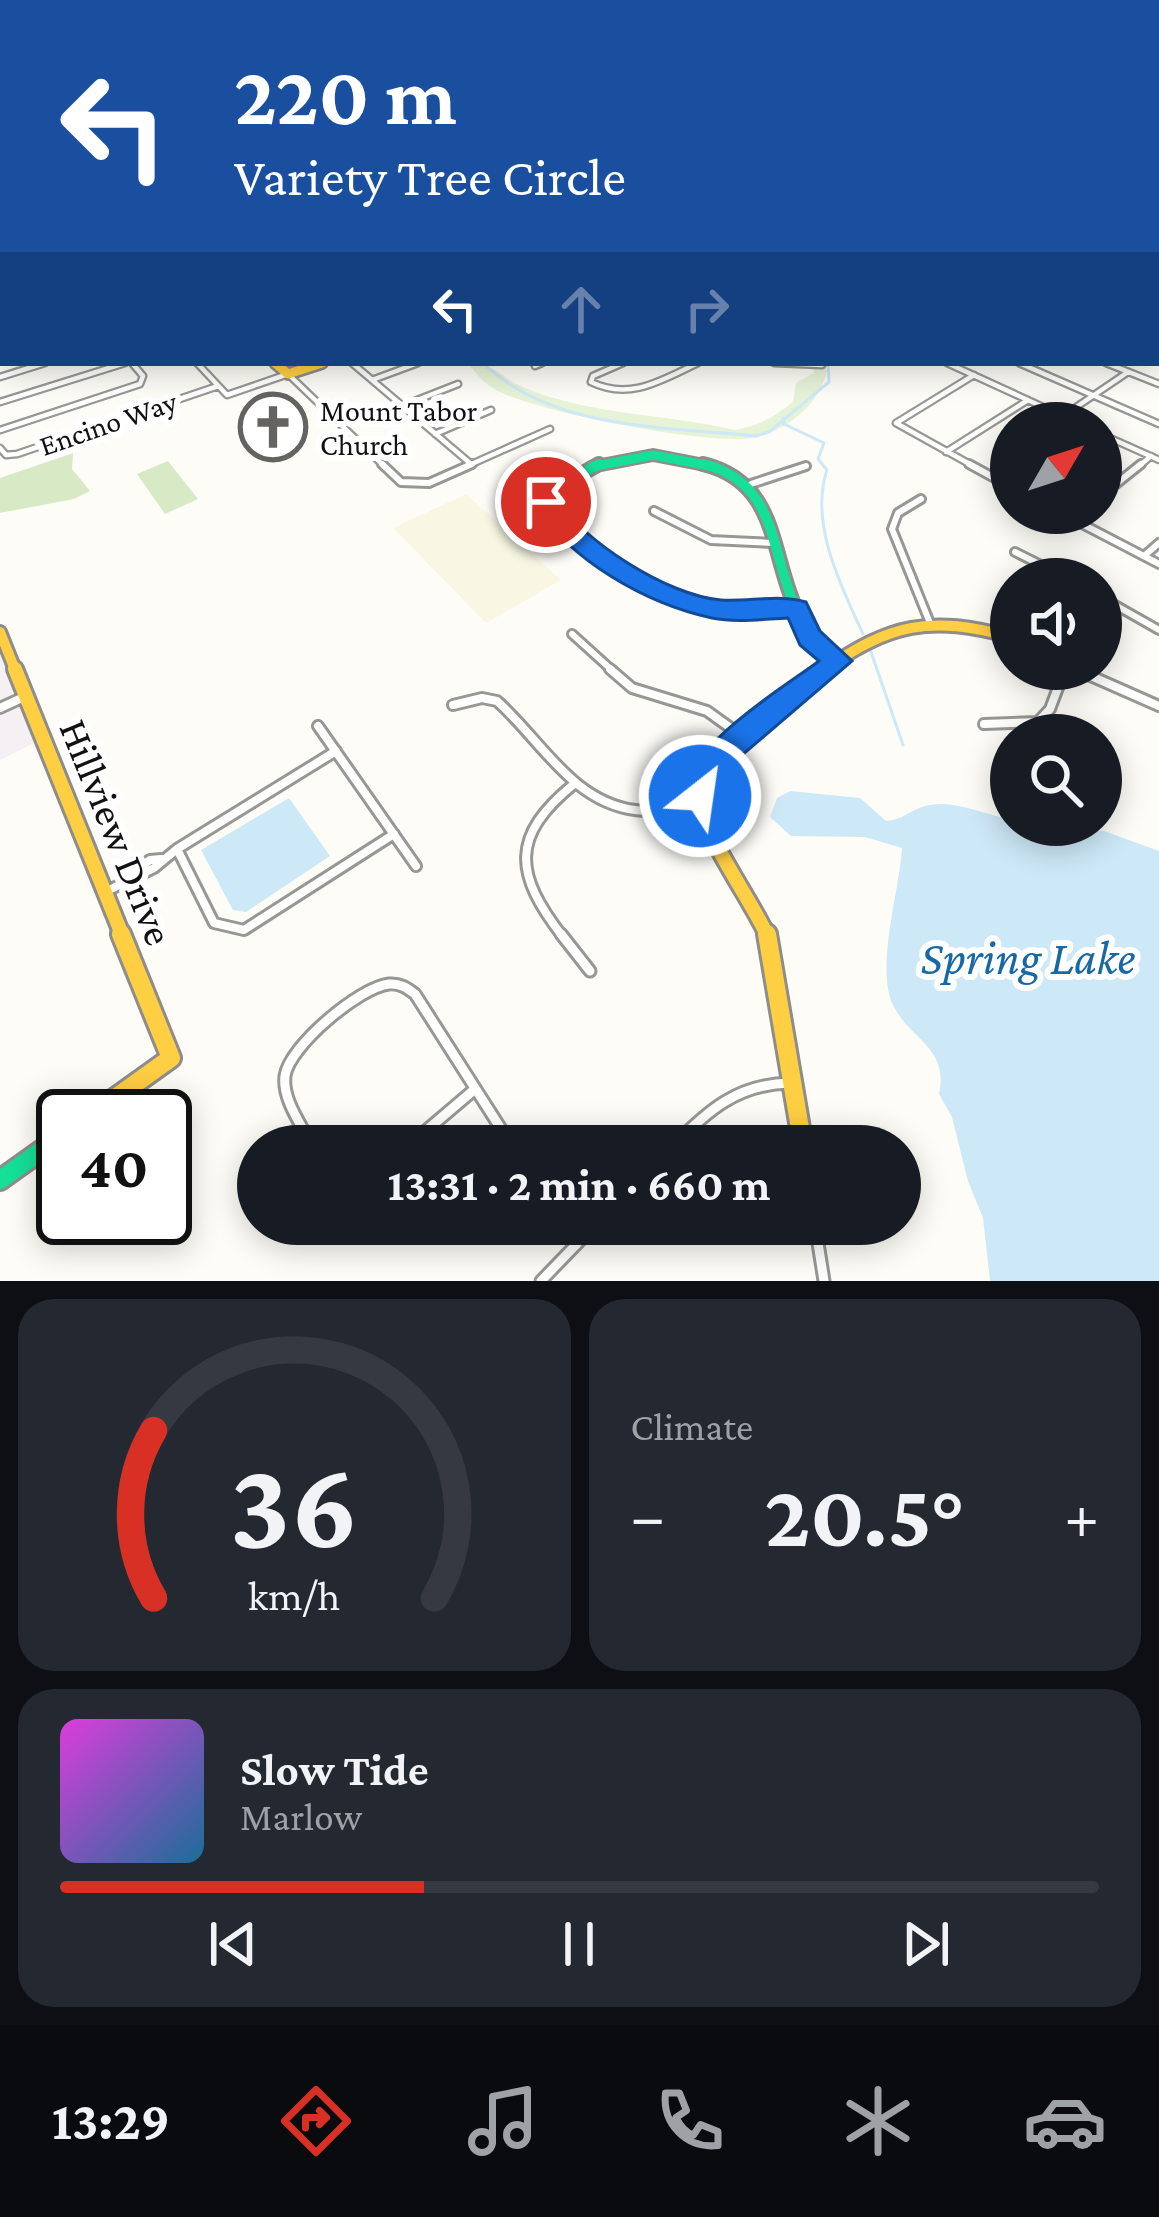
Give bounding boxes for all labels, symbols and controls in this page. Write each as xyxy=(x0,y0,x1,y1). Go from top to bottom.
icon: left xyxy=(36,48,192,204)
text: 220 m xyxy=(234,49,457,142)
text: Variety Tree Circle xyxy=(234,147,626,207)
icon: left xyxy=(422,276,488,342)
icon: ahead xyxy=(548,276,614,342)
icon: right xyxy=(674,276,740,342)
street label: Encino Way xyxy=(35,384,182,463)
church icon: Mount Tabor Church xyxy=(238,392,308,462)
place label: Mount Tabor Church xyxy=(320,394,478,461)
north arrow xyxy=(990,402,1122,534)
map controls xyxy=(990,402,1122,846)
pin xyxy=(495,451,597,553)
icon: arrive xyxy=(513,469,579,535)
button: sound xyxy=(990,558,1122,690)
street label: Hillview Drive xyxy=(50,712,184,952)
button: search xyxy=(990,714,1122,846)
position arrow xyxy=(637,733,763,859)
water label: Spring Lake xyxy=(920,931,1136,985)
speed limit sign: 40 xyxy=(36,1089,192,1245)
text: 13:31 · 2 min · 660 m xyxy=(388,1160,770,1210)
text: Climate xyxy=(631,1405,753,1448)
text: 36 xyxy=(230,1435,359,1574)
text: 20.5° xyxy=(764,1465,965,1565)
text: − xyxy=(631,1479,665,1552)
text: + xyxy=(1064,1479,1099,1552)
text: km/h xyxy=(248,1572,340,1619)
text: Slow Tide xyxy=(240,1745,429,1795)
text: Marlow xyxy=(240,1795,362,1838)
icon: previous xyxy=(200,1911,266,1977)
icon: pause xyxy=(546,1911,612,1977)
icon: next xyxy=(893,1911,959,1977)
icon: directions xyxy=(274,2079,358,2163)
icon: music xyxy=(461,2079,545,2163)
icon: phone xyxy=(648,2079,732,2163)
icon: climate xyxy=(836,2079,920,2163)
icon: car xyxy=(1023,2079,1107,2163)
text: 13:29 xyxy=(52,2091,170,2151)

